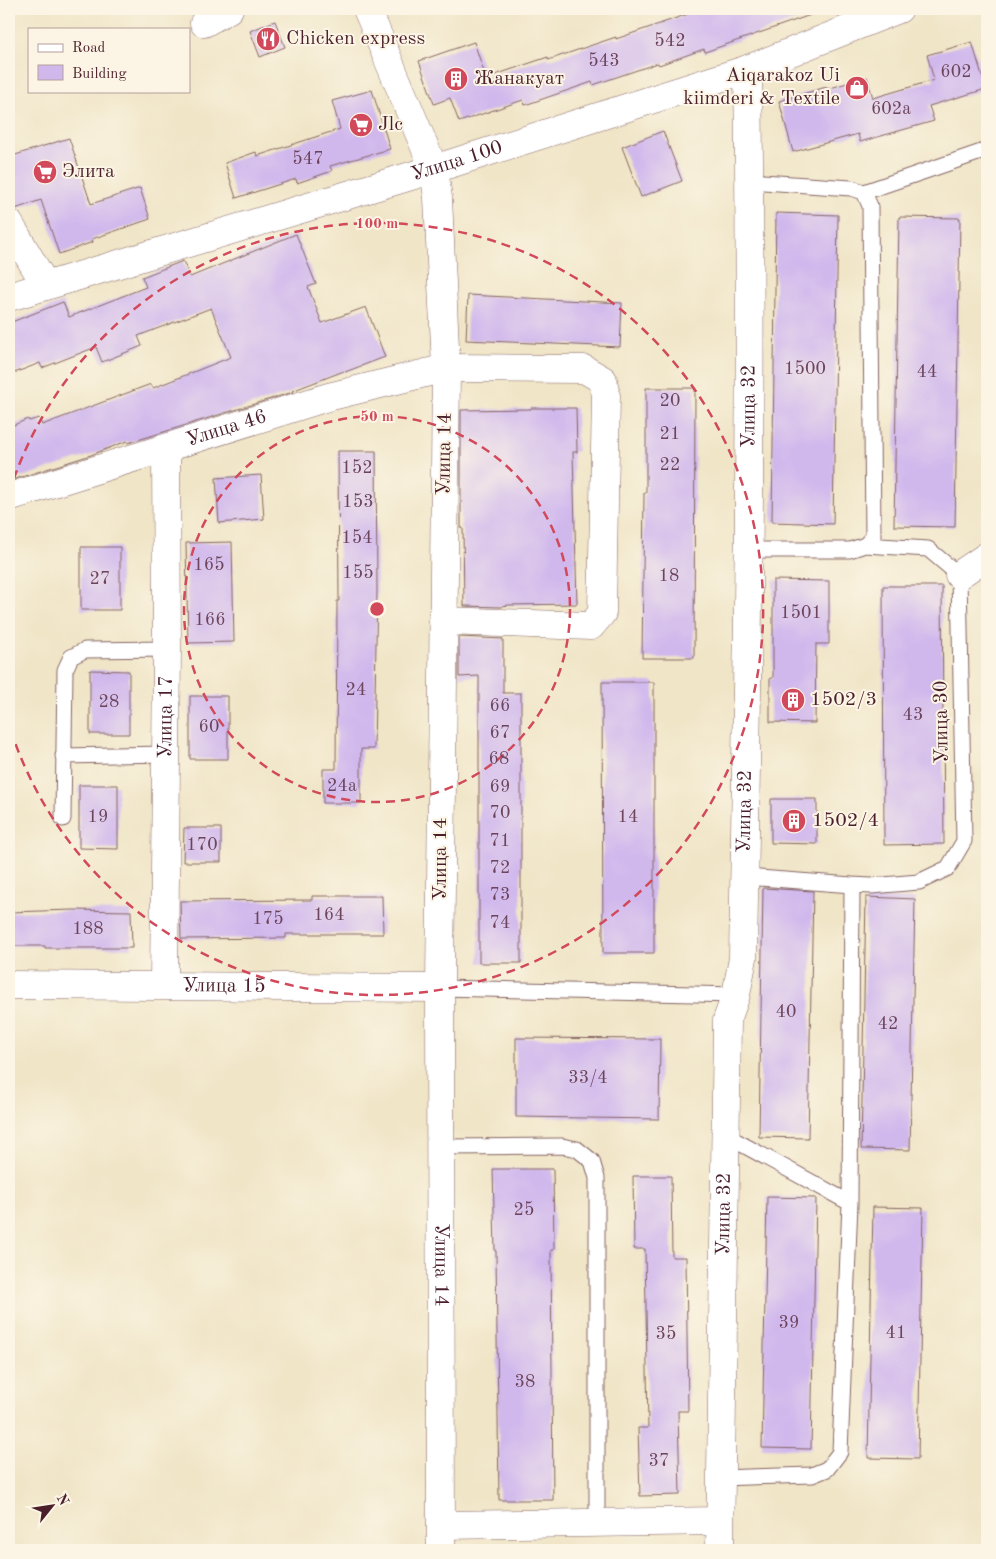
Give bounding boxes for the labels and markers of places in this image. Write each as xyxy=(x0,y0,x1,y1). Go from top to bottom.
restaurant icon: Chicken express xyxy=(255,26,281,52)
place label: Chicken express xyxy=(286,29,425,49)
building icon: Жанакуат xyxy=(443,66,469,92)
place label: Aiqarakoz Ui kiimderi & Textile xyxy=(683,66,840,109)
place label: Жанакуат xyxy=(474,69,564,89)
shop icon: Aiqarakoz Ui kiimderi & Textile xyxy=(844,75,870,101)
supermarket icon: Jlc xyxy=(348,112,374,138)
place label: Jlc xyxy=(378,115,403,135)
supermarket icon: Элита xyxy=(32,159,58,185)
place label: Элита xyxy=(62,162,115,182)
centre of rings xyxy=(368,600,386,618)
building icon: 1502/3 xyxy=(780,687,806,713)
place label: 1502/3 xyxy=(810,690,877,710)
building icon: 1502/4 xyxy=(781,808,807,834)
place label: 1502/4 xyxy=(812,811,879,831)

